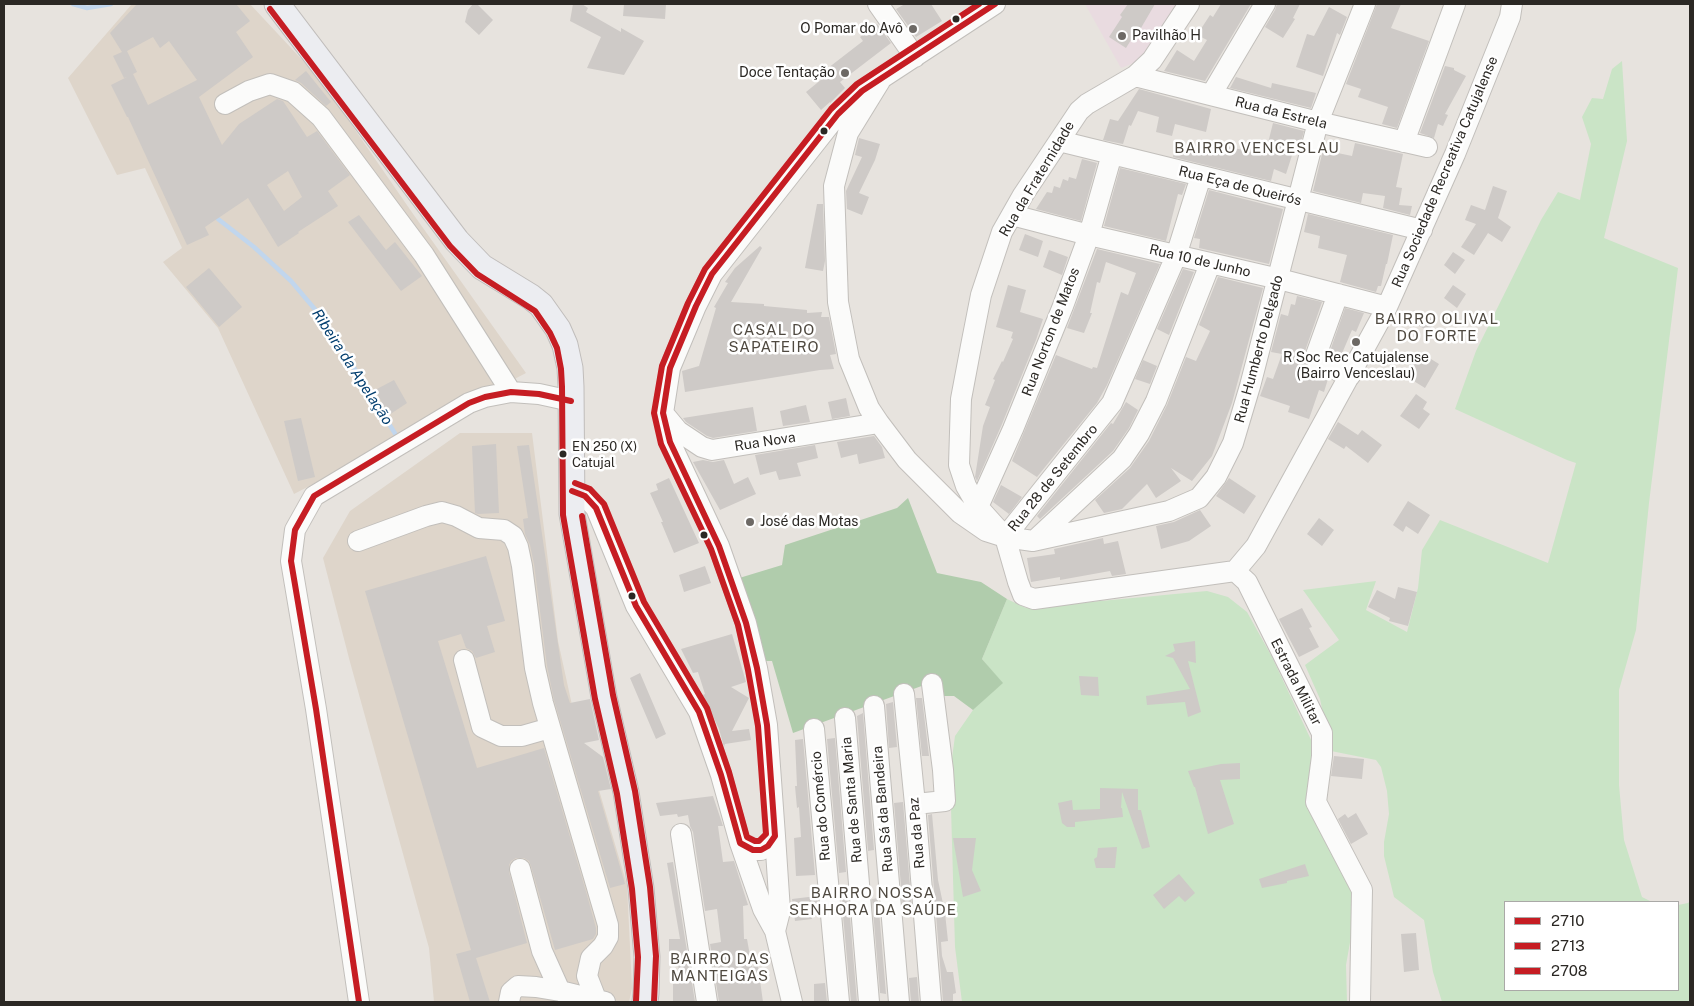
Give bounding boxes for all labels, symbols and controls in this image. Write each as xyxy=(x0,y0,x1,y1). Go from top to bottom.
unlabelled marker xyxy=(951,14,961,24)
place label: O Pomar do Avô xyxy=(800,21,903,37)
marker: O Pomar do Avô xyxy=(907,23,919,35)
place label: Pavilhão H xyxy=(1132,28,1201,44)
marker: Pavilhão H xyxy=(1116,30,1128,42)
street label: Rua Sociedade Recreativa Catujalense xyxy=(1388,54,1502,290)
place label: Doce Tentação xyxy=(739,65,835,81)
marker: Doce Tentação xyxy=(839,67,851,79)
street label: Rua da Estrela xyxy=(1233,93,1329,133)
street label: Rua da Fraternidade xyxy=(996,118,1078,240)
unlabelled marker xyxy=(819,126,829,136)
district label: BAIRRO VENCESLAU xyxy=(1172,139,1342,157)
street label: Rua Eça de Queirós xyxy=(1177,163,1303,209)
street label: Rua 10 de Junho xyxy=(1148,241,1252,281)
street label: Rua Norton de Matos xyxy=(1019,265,1083,399)
street label: Rua Humberto Delgado xyxy=(1231,273,1287,425)
water label: Ribeira da Apelação xyxy=(308,306,396,428)
district label: BAIRRO OLIVAL DO FORTE xyxy=(1373,310,1501,345)
district label: CASAL DO SAPATEIRO xyxy=(727,321,821,356)
marker: R Soc Rec Catujalense (Bairro Venceslau) xyxy=(1350,336,1362,348)
place label: R Soc Rec Catujalense (Bairro Venceslau) xyxy=(1283,350,1429,382)
street label: Rua 28 de Setembro xyxy=(1005,421,1101,535)
street label: Rua Nova xyxy=(733,429,797,455)
place label: EN 250 (X) Catujal xyxy=(572,439,637,470)
marker: EN 250 (X) Catujal xyxy=(558,449,568,459)
place label: José das Motas xyxy=(760,514,858,530)
marker: José das Motas xyxy=(744,516,756,528)
unlabelled marker xyxy=(699,530,709,540)
unlabelled marker xyxy=(627,591,637,601)
street label: Estrada Militar xyxy=(1267,636,1325,728)
street label: Rua de Santa Maria xyxy=(838,736,866,864)
street label: Rua Sá da Bandeira xyxy=(869,745,897,873)
street label: Rua do Comércio xyxy=(808,750,834,862)
street label: Rua da Paz xyxy=(906,797,928,869)
district label: BAIRRO NOSSA SENHORA DA SAÚDE xyxy=(787,884,959,919)
legend xyxy=(1504,901,1679,991)
text: 2710 xyxy=(1551,912,1585,929)
text: 2713 xyxy=(1551,937,1585,954)
district label: BAIRRO DAS MANTEIGAS xyxy=(669,950,771,985)
text: 2708 xyxy=(1551,962,1587,979)

